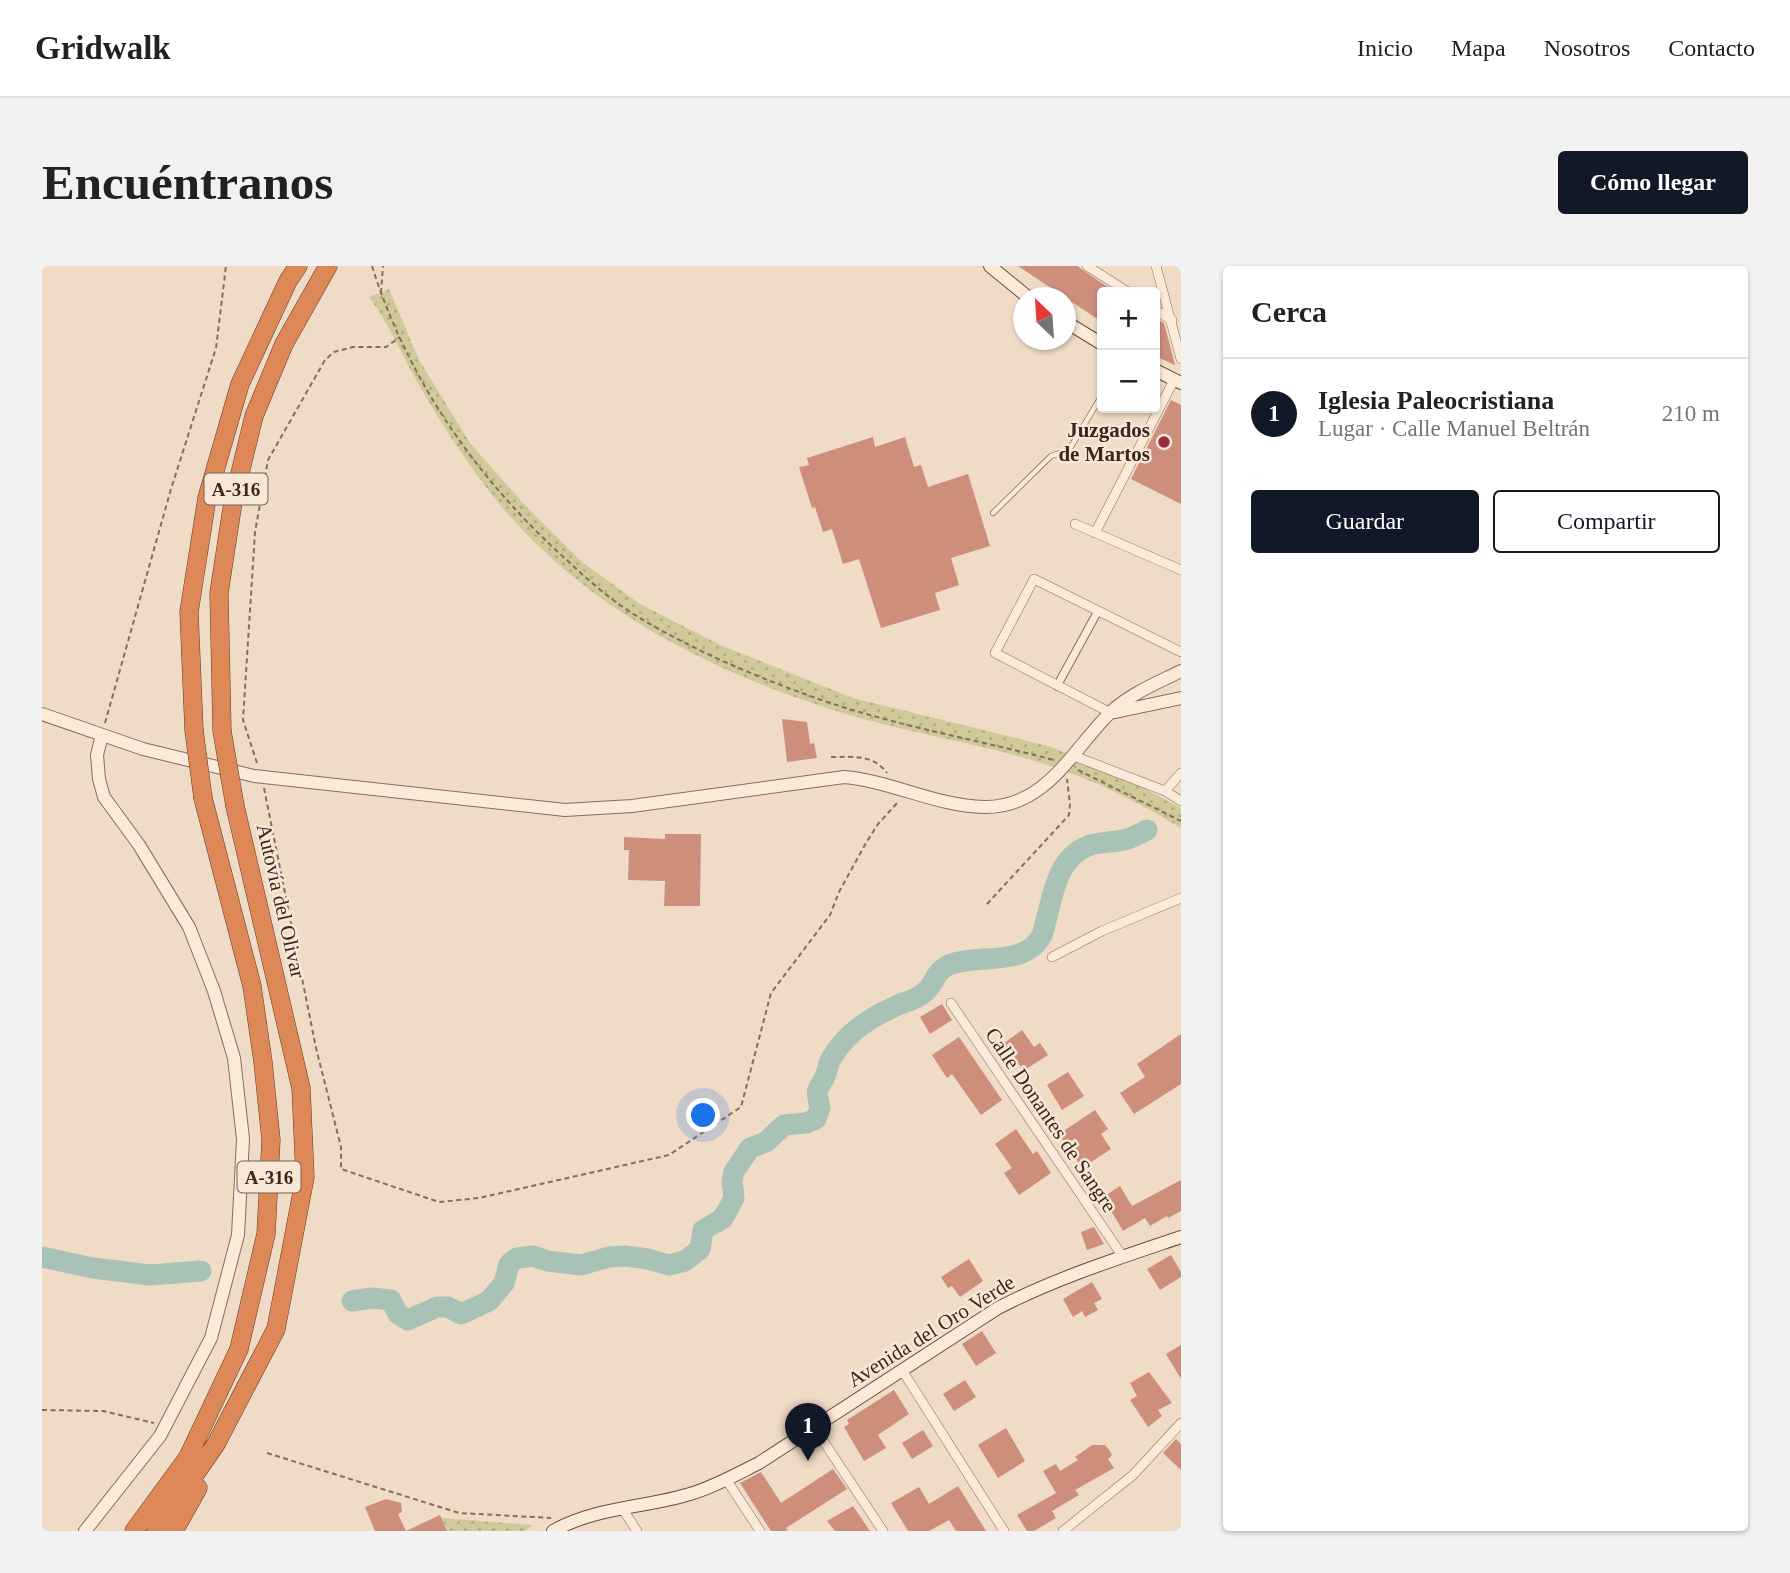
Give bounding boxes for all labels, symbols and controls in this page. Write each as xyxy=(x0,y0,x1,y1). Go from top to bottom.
text: Gridwalk xyxy=(35,30,171,66)
text: Inicio xyxy=(1357,35,1413,61)
text: Mapa xyxy=(1451,35,1506,61)
text: Nosotros xyxy=(1544,35,1630,61)
text: Contacto xyxy=(1668,35,1755,61)
button: Cómo llegar xyxy=(1558,151,1748,214)
text: Encuéntranos xyxy=(42,155,333,210)
north arrow xyxy=(1013,287,1076,350)
map controls xyxy=(1097,287,1160,413)
button: + xyxy=(1097,287,1160,350)
text: Cerca xyxy=(1251,295,1327,328)
button: − xyxy=(1097,350,1160,413)
text: Iglesia Paleocristiana xyxy=(1318,386,1554,415)
text: 1 xyxy=(1268,401,1280,426)
text: 210 m xyxy=(1662,401,1720,426)
text: Lugar · Calle Manuel Beltrán xyxy=(1318,416,1590,441)
place label: Juzgados de Martos xyxy=(1058,418,1150,466)
marker: Juzgados de Martos xyxy=(1156,434,1172,450)
road number: A-316 xyxy=(204,474,268,504)
button: Guardar xyxy=(1251,490,1479,553)
button: Compartir xyxy=(1493,490,1720,553)
street label: Autovía del Olivar xyxy=(252,822,310,980)
street label: Calle Donantes de Sangre xyxy=(980,1023,1122,1217)
your location xyxy=(686,1098,720,1132)
road number: A-316 xyxy=(238,1162,300,1192)
street label: Avenida del Oro Verde xyxy=(843,1270,1019,1392)
pin: 1 xyxy=(785,1403,831,1461)

